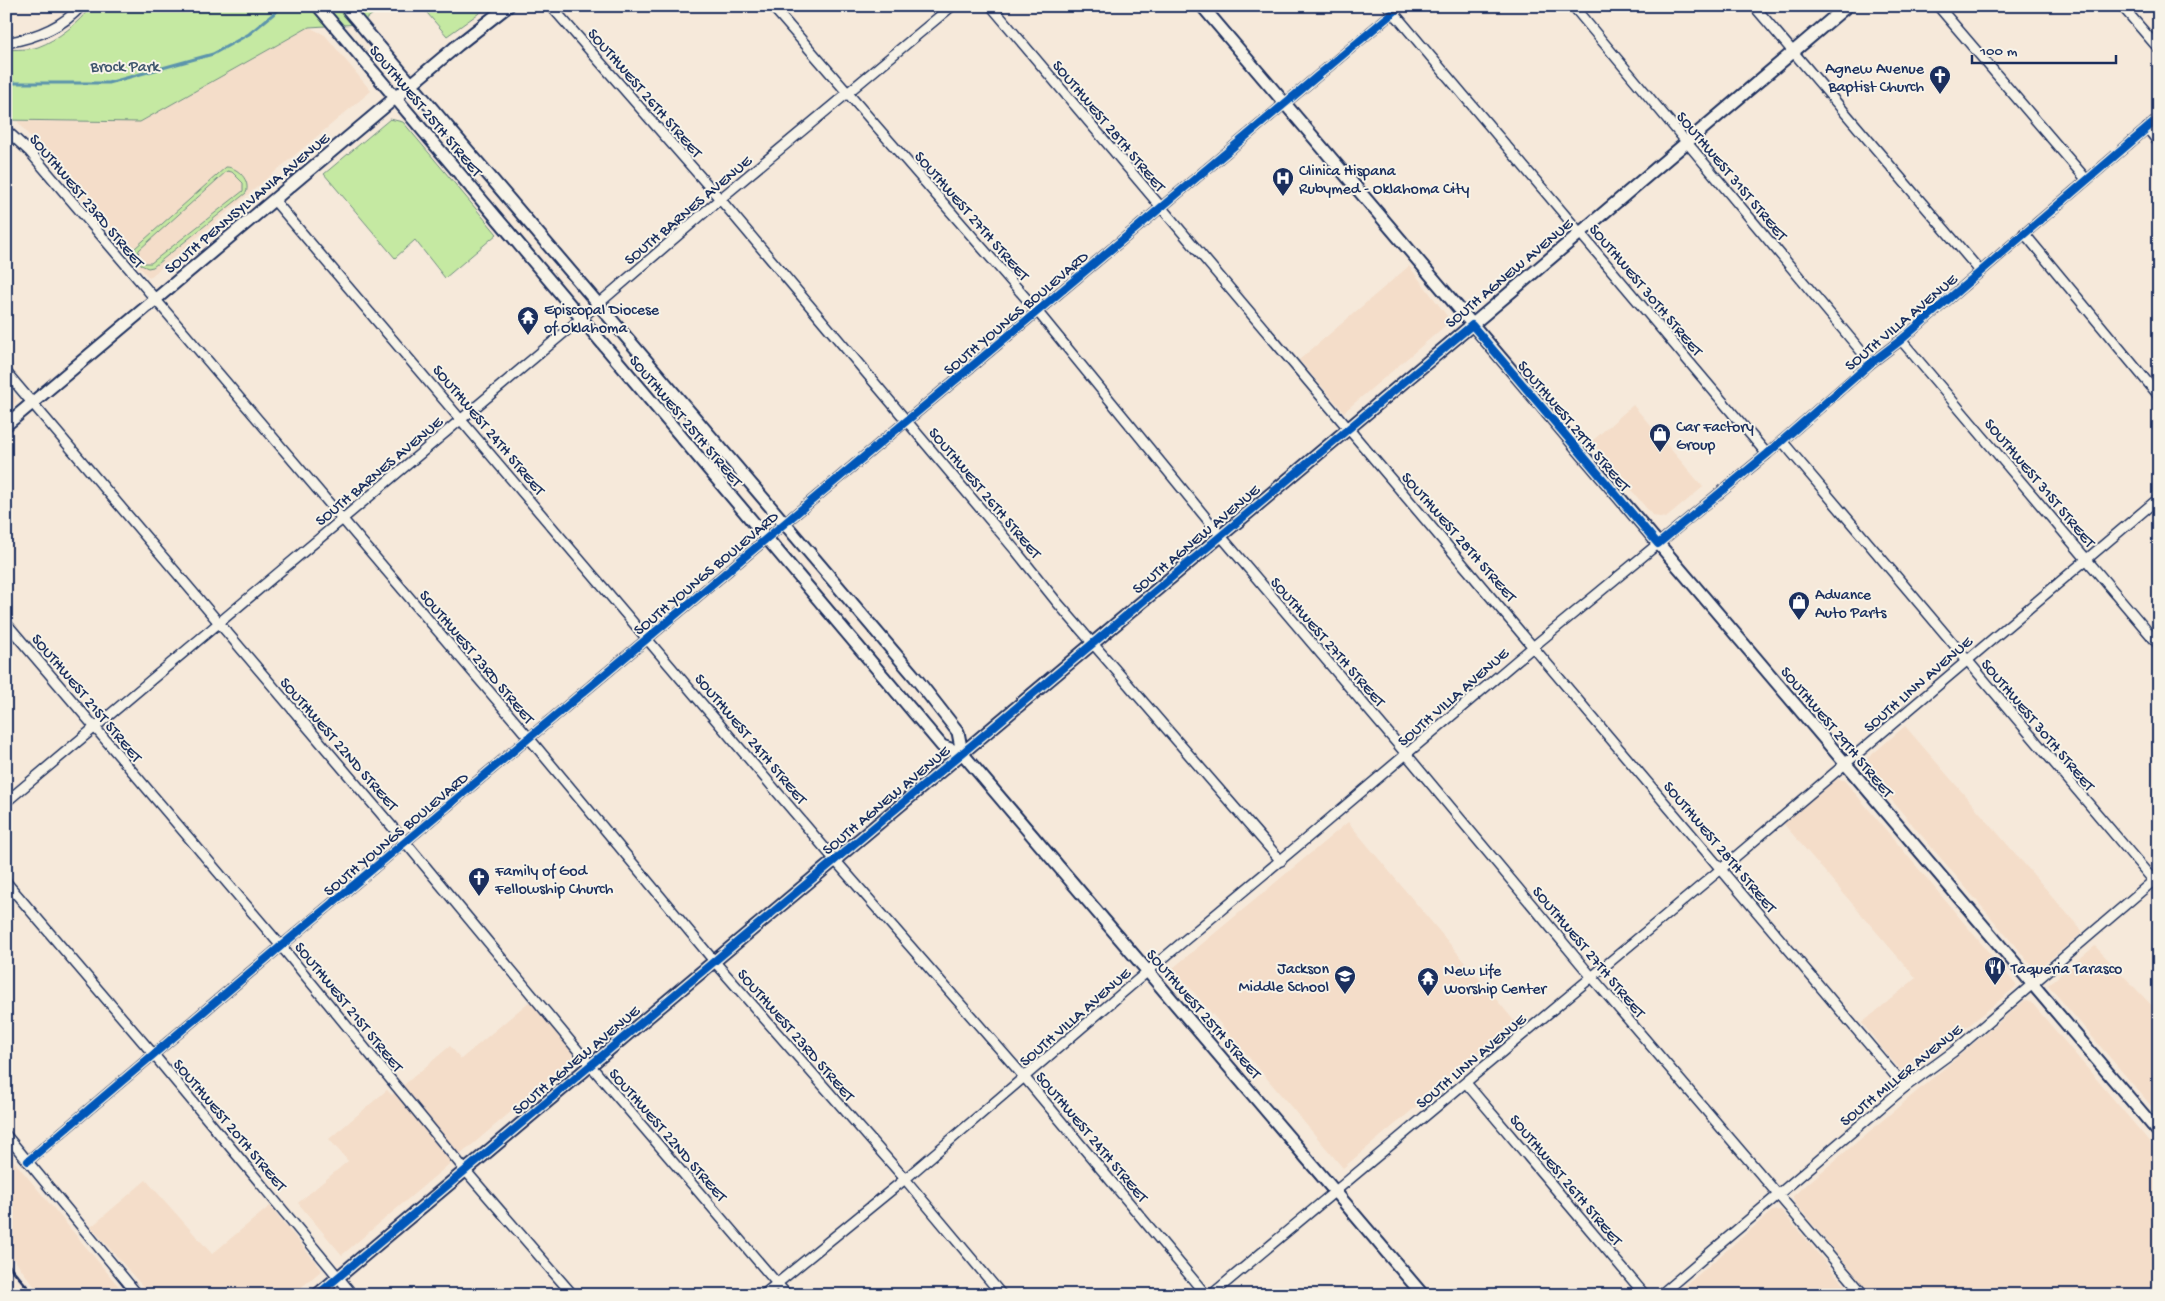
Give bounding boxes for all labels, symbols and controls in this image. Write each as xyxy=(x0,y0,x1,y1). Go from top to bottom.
street label: SOUTHWEST 26TH STREET xyxy=(582,26,705,164)
scale bar xyxy=(1972,32,2116,64)
street label: SOUTHWEST 25TH STREET xyxy=(364,43,485,183)
text: 100 m xyxy=(1979,43,2018,61)
street label: SOUTHWEST 28TH STREET xyxy=(1047,57,1169,198)
park label: Brock Park xyxy=(89,59,161,78)
place label: Agnew Avenue Baptist Church xyxy=(1825,61,1925,98)
church icon: Agnew Avenue Baptist Church xyxy=(1928,64,1952,95)
street label: SOUTHWEST 31ST STREET xyxy=(1671,109,1790,246)
street label: SOUTH PENNSYLVANIA AVENUE xyxy=(162,129,335,279)
street label: SOUTHWEST 23RD STREET xyxy=(24,131,148,274)
street label: SOUTHWEST 27TH STREET xyxy=(909,148,1032,287)
street label: SOUTH BARNES AVENUE xyxy=(621,152,758,271)
place label: Clinica Hispana Rubymed - Oklahoma City xyxy=(1299,163,1470,200)
hospital icon: Clinica Hispana Rubymed - Oklahoma City xyxy=(1271,166,1295,197)
street label: SOUTH AGNEW AVENUE xyxy=(1443,215,1579,334)
street label: SOUTHWEST 30TH STREET xyxy=(1583,221,1706,362)
street label: SOUTH YOUNGS BOULEVARD xyxy=(941,248,1094,381)
street label: SOUTH VILLA AVENUE xyxy=(1842,270,1963,376)
place label: Episcopal Diocese of Oklahoma xyxy=(544,302,660,339)
temple icon: Episcopal Diocese of Oklahoma xyxy=(516,305,540,336)
street label: SOUTHWEST 25TH STREET xyxy=(624,353,745,493)
street label: SOUTHWEST 29TH STREET xyxy=(1512,358,1633,497)
street label: SOUTHWEST 24TH STREET xyxy=(427,362,548,501)
street label: SOUTH BARNES AVENUE xyxy=(312,413,449,532)
street label: SOUTHWEST 31ST STREET xyxy=(1979,416,2098,553)
place label: Car Factory Group xyxy=(1676,419,1754,456)
shop icon: Car Factory Group xyxy=(1648,422,1672,453)
street label: SOUTHWEST 26TH STREET xyxy=(923,425,1044,564)
street label: SOUTHWEST 28TH STREET xyxy=(1396,469,1520,608)
street label: SOUTH AGNEW AVENUE xyxy=(1130,481,1266,600)
street label: SOUTH YOUNGS BOULEVARD xyxy=(631,508,784,641)
street label: SOUTHWEST 27TH STREET xyxy=(1265,574,1388,713)
street label: SOUTHWEST 23RD STREET xyxy=(414,587,538,730)
place label: Advance Auto Parts xyxy=(1815,587,1887,624)
shop icon: Advance Auto Parts xyxy=(1787,590,1811,621)
street label: SOUTHWEST 21ST STREET xyxy=(26,631,145,768)
street label: SOUTH LINN AVENUE xyxy=(1861,633,1978,738)
street label: SOUTH VILLA AVENUE xyxy=(1395,645,1515,752)
street label: SOUTHWEST 30TH STREET xyxy=(1975,656,2098,797)
street label: SOUTHWEST 29TH STREET xyxy=(1775,664,1896,803)
street label: SOUTHWEST 24TH STREET xyxy=(689,671,810,810)
street label: SOUTHWEST 22ND STREET xyxy=(274,675,401,817)
street label: SOUTH AGNEW AVENUE xyxy=(820,742,956,861)
street label: SOUTH YOUNGS BOULEVARD xyxy=(321,769,474,902)
street label: SOUTHWEST 28TH STREET xyxy=(1658,778,1780,919)
place label: Family of God Fellowship Church xyxy=(494,863,614,900)
church icon: Family of God Fellowship Church xyxy=(467,866,491,897)
street label: SOUTHWEST 27TH STREET xyxy=(1527,884,1648,1024)
street label: SOUTHWEST 21ST STREET xyxy=(289,939,406,1078)
street label: SOUTHWEST 25TH STREET xyxy=(1141,946,1265,1085)
restaurant icon: Taqueria Tarasco xyxy=(1983,955,2007,986)
place label: Jackson Middle School xyxy=(1239,961,1329,998)
place label: Taqueria Tarasco xyxy=(2010,961,2122,980)
place label: New Life Worship Center xyxy=(1444,963,1548,1000)
school or university icon: Jackson Middle School xyxy=(1333,964,1357,995)
street label: SOUTH VILLA AVENUE xyxy=(1017,965,1137,1072)
street label: SOUTHWEST 23RD STREET xyxy=(732,966,858,1107)
temple icon: New Life Worship Center xyxy=(1416,966,1440,997)
street label: SOUTH AGNEW AVENUE xyxy=(510,1002,646,1121)
street label: SOUTH LINN AVENUE xyxy=(1413,1010,1532,1114)
street label: SOUTH MILLER AVENUE xyxy=(1837,1021,1968,1132)
street label: SOUTHWEST 20TH STREET xyxy=(168,1056,290,1197)
street label: SOUTHWEST 22ND STREET xyxy=(603,1066,730,1208)
street label: SOUTHWEST 24TH STREET xyxy=(1030,1069,1151,1208)
street label: SOUTHWEST 26TH STREET xyxy=(1504,1112,1625,1251)

